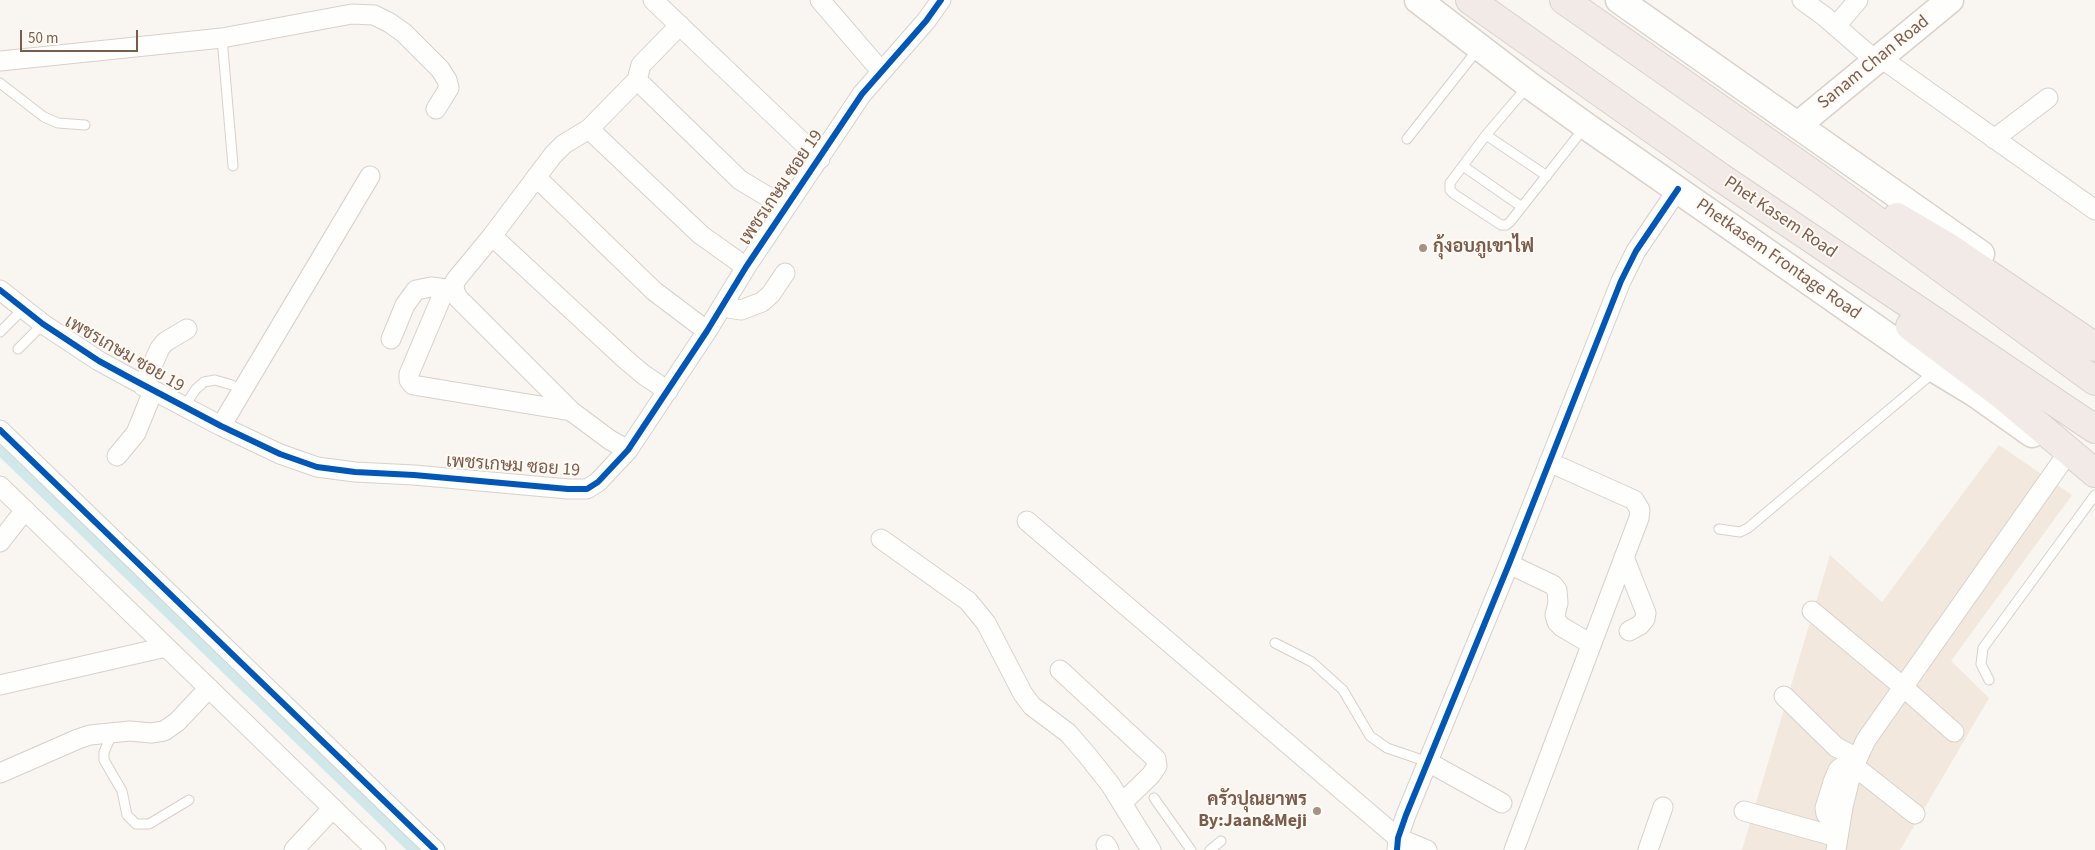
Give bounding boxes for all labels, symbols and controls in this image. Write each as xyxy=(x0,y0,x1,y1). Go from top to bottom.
street label: Sanam Chan Road xyxy=(1814,11,1934,115)
scale bar xyxy=(22,20,140,52)
text: 50 m xyxy=(28,28,58,49)
street label: เพชรเกษม ซอย 19 xyxy=(735,126,829,250)
street label: Phet Kasem Road xyxy=(1719,172,1841,264)
street label: Phetkasem Frontage Road xyxy=(1691,195,1865,325)
place label: กุ้งอบภูเขาไฟ xyxy=(1433,237,1534,259)
marker: กุ้งอบภูเขาไฟ xyxy=(1417,242,1429,254)
street label: เพชรเกษม ซอย 19 xyxy=(60,312,188,398)
street label: เพชรเกษม ซอย 19 xyxy=(445,452,581,482)
place label: ครัวปุณยาพร By:Jaan&Meji xyxy=(1198,790,1307,832)
marker: ครัวปุณยาพร By:Jaan&Meji xyxy=(1311,805,1323,817)

